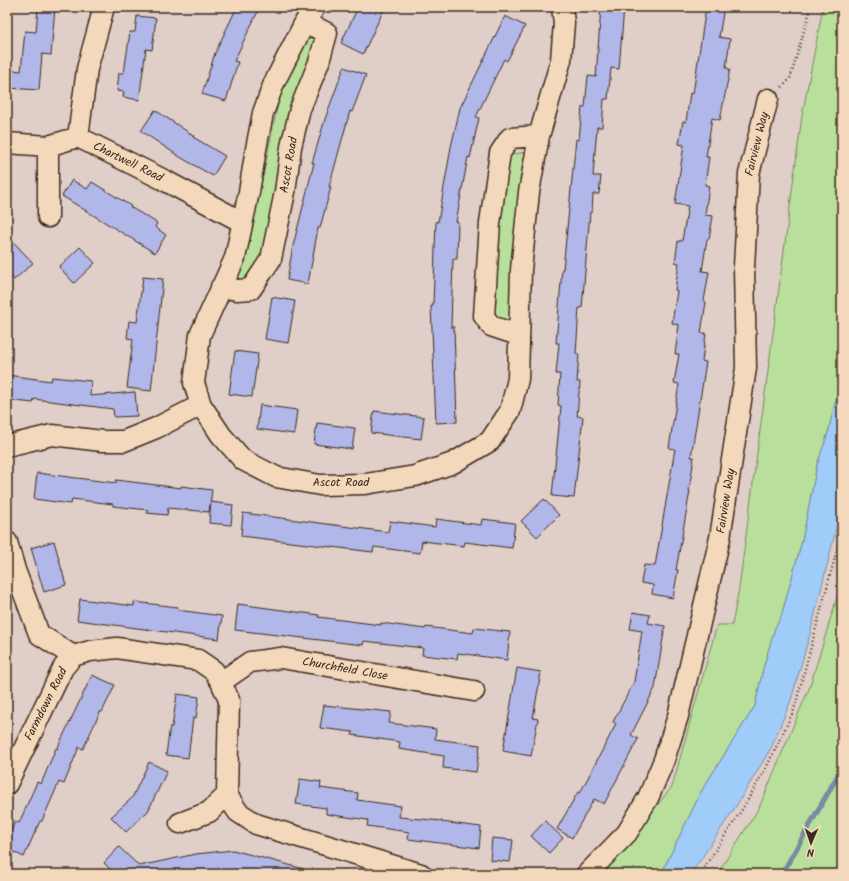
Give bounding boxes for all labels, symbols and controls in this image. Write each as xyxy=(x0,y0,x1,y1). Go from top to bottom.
street label: Fairview Way xyxy=(740,110,774,178)
street label: Ascot Road xyxy=(275,134,303,195)
street label: Chartwell Road xyxy=(90,137,167,188)
street label: Fairview Way xyxy=(711,467,741,535)
street label: Ascot Road xyxy=(313,473,370,492)
street label: Churchfield Close xyxy=(301,652,390,686)
street label: Farmdown Road xyxy=(19,663,73,744)
north arrow xyxy=(791,823,831,863)
text: N xyxy=(807,843,814,861)

